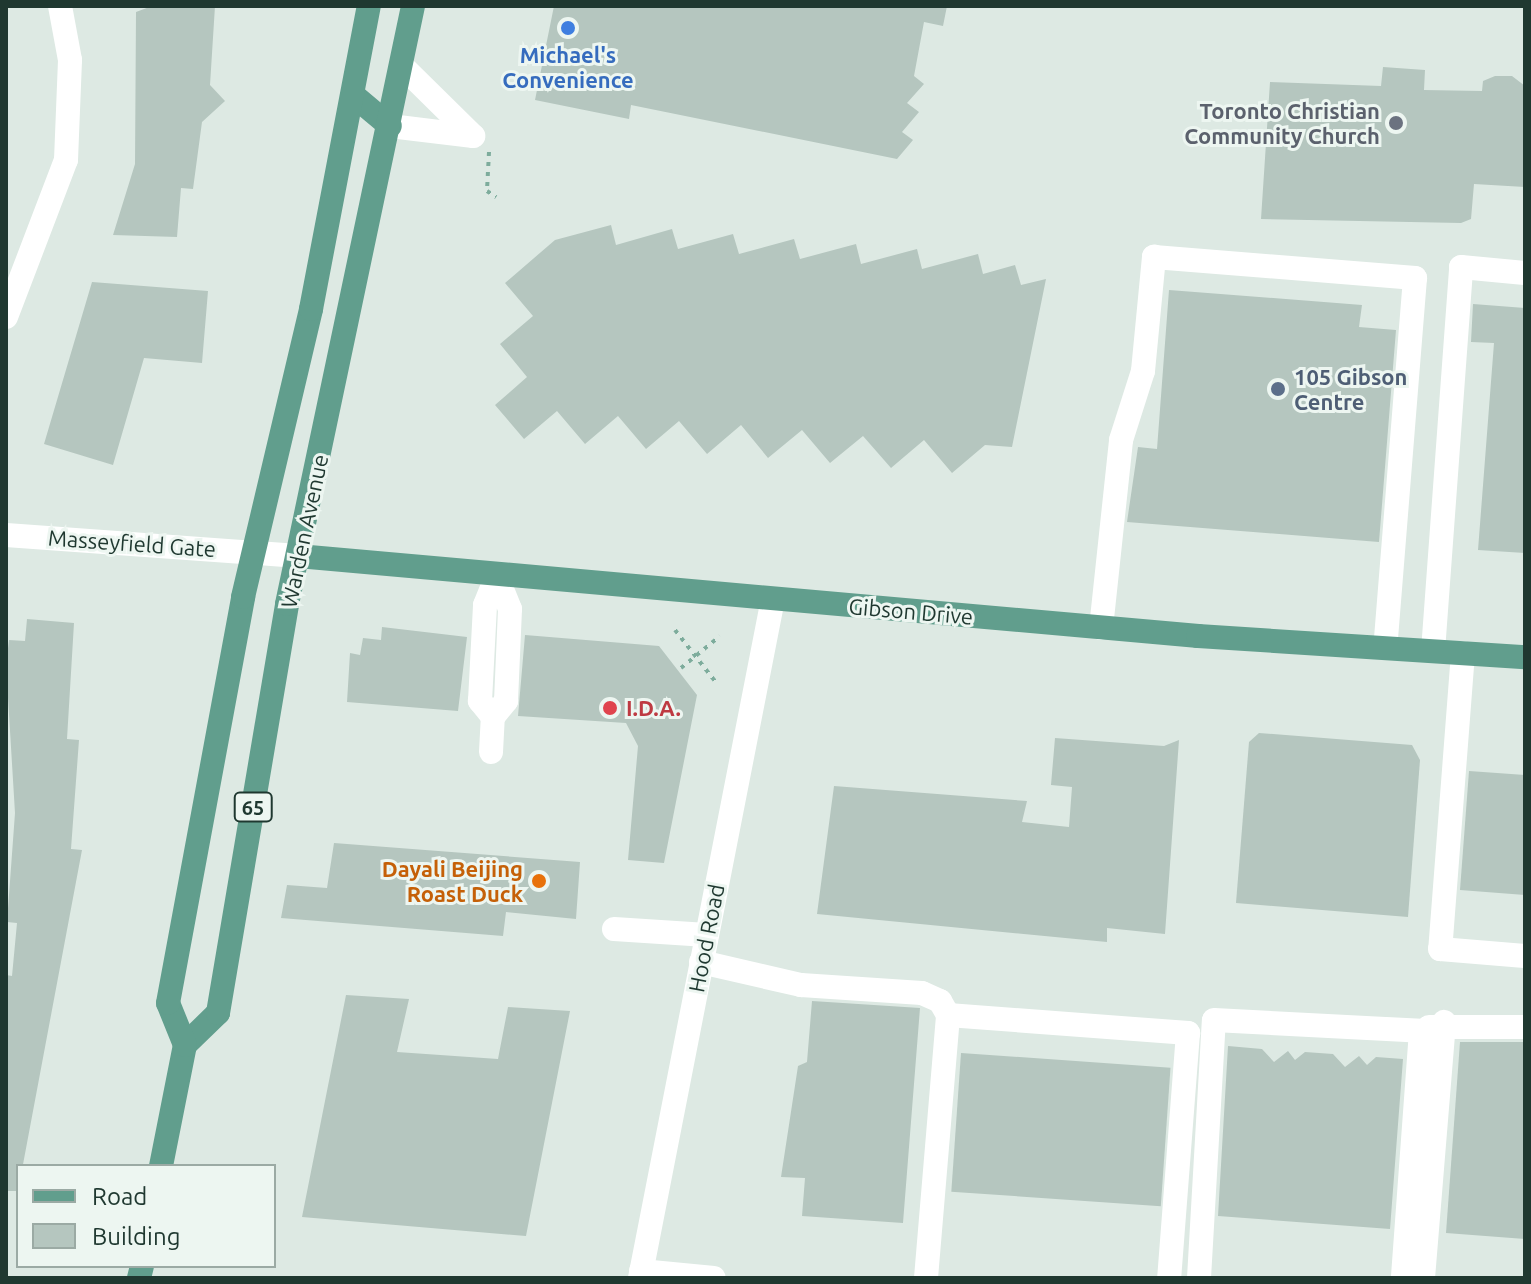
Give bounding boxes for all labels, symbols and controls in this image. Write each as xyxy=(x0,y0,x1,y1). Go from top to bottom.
marker: Michael's Convenience xyxy=(559,19,577,37)
place label: Michael's Convenience xyxy=(502,41,634,92)
place label: Toronto Christian Community Church xyxy=(1184,97,1380,148)
marker: Toronto Christian Community Church xyxy=(1387,114,1405,132)
place label: 105 Gibson Centre xyxy=(1294,363,1407,414)
marker: 105 Gibson Centre xyxy=(1269,380,1287,398)
street label: Warden Avenue xyxy=(275,452,333,610)
street label: Masseyfield Gate xyxy=(47,524,217,562)
street label: Gibson Drive xyxy=(848,592,974,630)
place label: I.D.A. xyxy=(626,695,681,721)
marker: I.D.A. xyxy=(601,699,619,717)
road number: 65 xyxy=(233,791,273,823)
place label: Dayali Beijing Roast Duck xyxy=(382,855,523,906)
marker: Dayali Beijing Roast Duck xyxy=(530,872,548,890)
street label: Hood Road xyxy=(683,882,729,994)
legend xyxy=(16,1164,276,1268)
text: Road xyxy=(92,1183,147,1210)
text: Building xyxy=(92,1223,180,1250)

